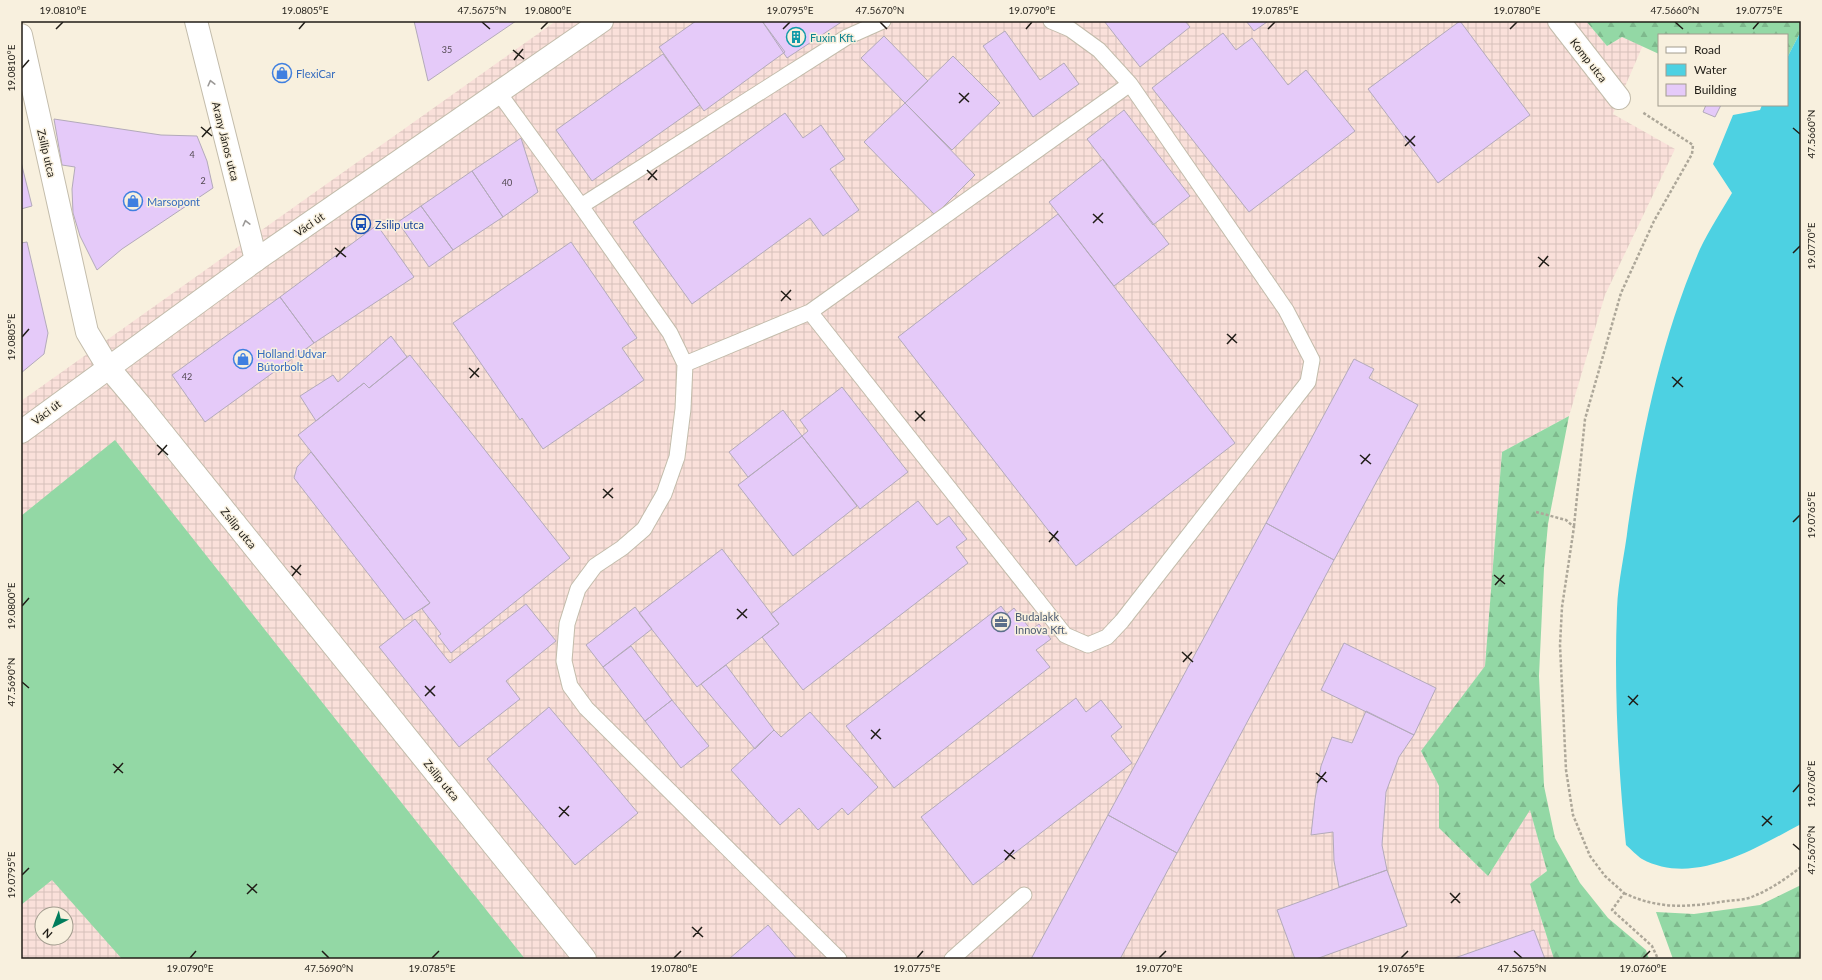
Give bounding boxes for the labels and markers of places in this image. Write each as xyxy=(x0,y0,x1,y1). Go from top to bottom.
building icon: Fuxin Kft. xyxy=(785,26,807,48)
place label: Fuxin Kft. xyxy=(810,31,856,44)
shop icon: FlexiCar xyxy=(271,62,293,84)
place label: FlexiCar xyxy=(296,67,335,80)
shop icon: Marsopont xyxy=(122,190,144,212)
place label: Marsopont xyxy=(147,195,200,208)
bus stop icon: Zsilip utca xyxy=(350,213,372,235)
place label: Zsilip utca xyxy=(375,218,424,231)
place label: Holland Udvar Bútorbolt xyxy=(257,347,326,373)
shop icon: Holland Udvar Bútorbolt xyxy=(232,348,254,370)
place label: Budalakk Innova Kft. xyxy=(1015,610,1067,636)
office icon: Budalakk Innova Kft. xyxy=(990,611,1012,633)

